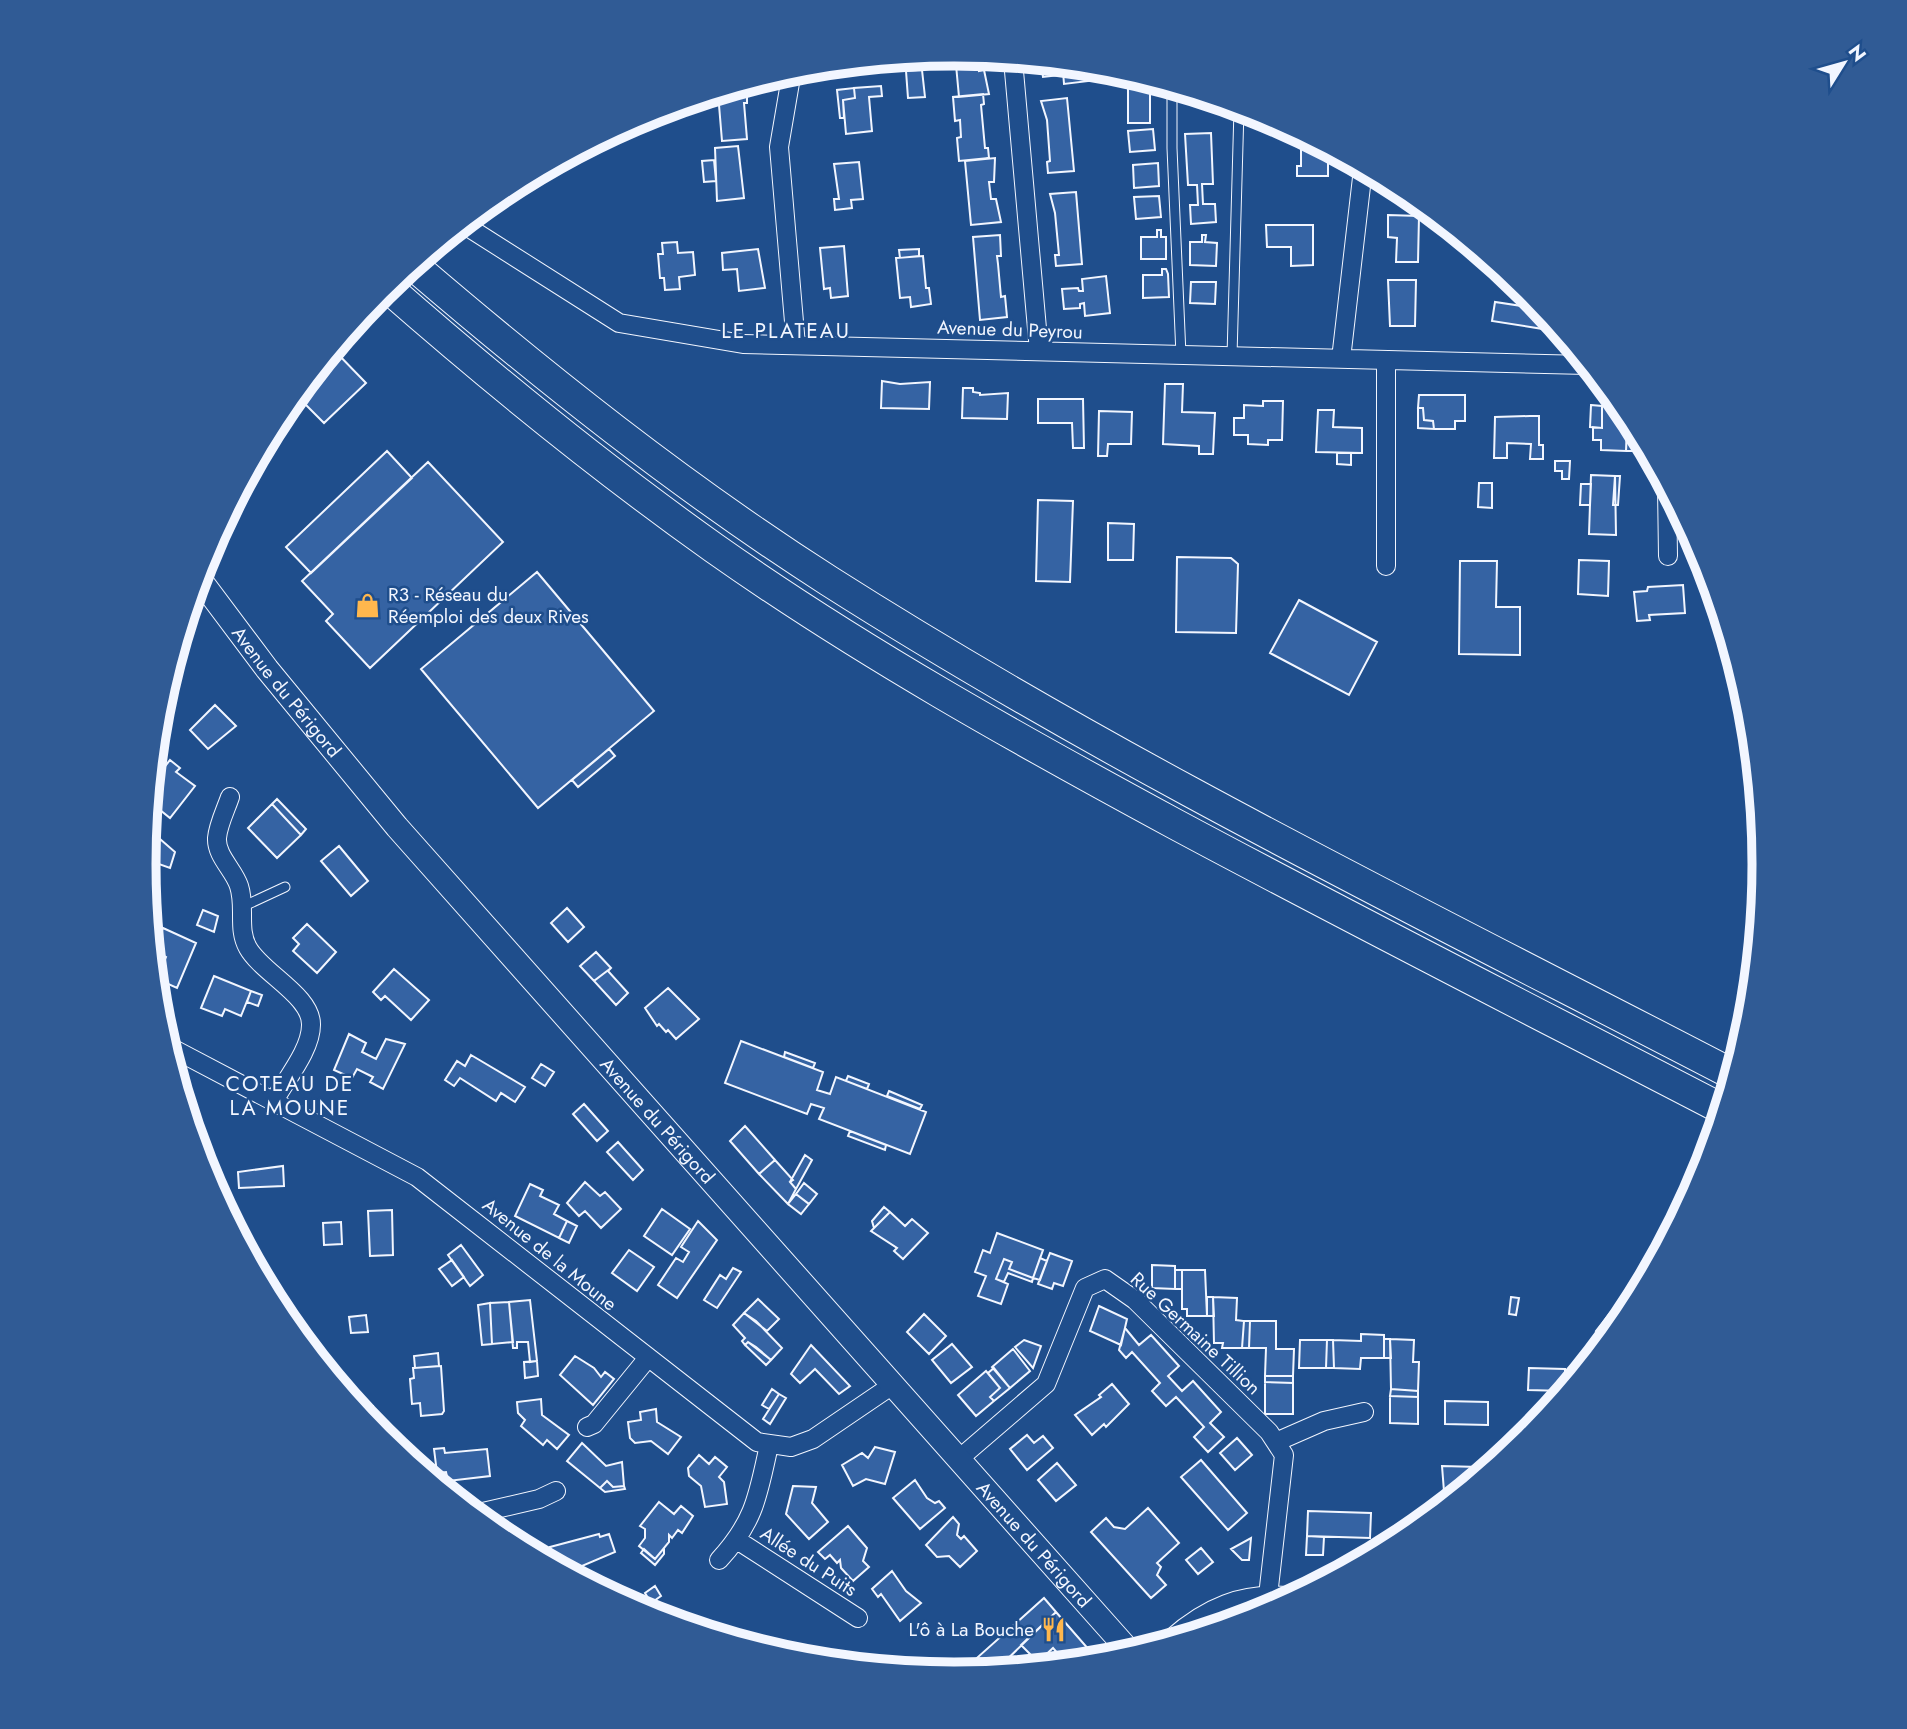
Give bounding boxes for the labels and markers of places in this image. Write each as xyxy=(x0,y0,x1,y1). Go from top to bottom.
place label: R3 - Réseau du Réemploi des deux Rives xyxy=(388,581,589,630)
shop icon: R3 - Réseau du Réemploi des deux Rives xyxy=(354,591,382,619)
restaurant icon: L'ô à La Bouche xyxy=(1040,1615,1068,1643)
place label: L'ô à La Bouche xyxy=(909,1616,1034,1643)

